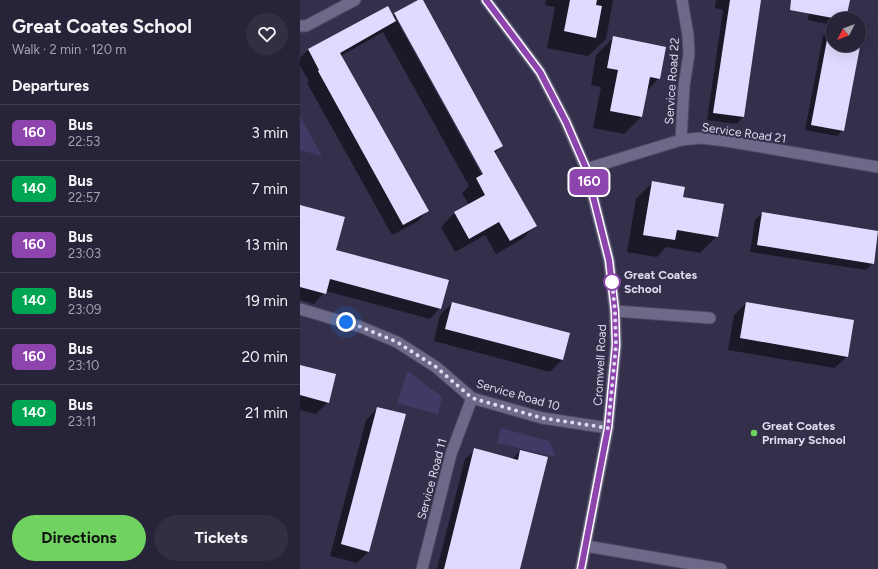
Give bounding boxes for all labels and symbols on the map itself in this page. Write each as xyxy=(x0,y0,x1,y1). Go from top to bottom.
north arrow xyxy=(826,12,866,52)
street label: Service Road 22 xyxy=(662,37,682,125)
street label: Service Road 21 xyxy=(701,120,787,146)
line badge: 160 xyxy=(566,169,612,195)
place label: Great Coates School xyxy=(624,268,698,296)
marker: Great Coates School xyxy=(603,273,621,291)
your location xyxy=(336,312,356,332)
street label: Cromwell Road xyxy=(591,324,609,406)
street label: Service Road 10 xyxy=(475,376,562,414)
place label: Great Coates Primary School xyxy=(762,419,846,447)
marker: Great Coates Primary School xyxy=(749,428,759,438)
street label: Service Road 11 xyxy=(414,437,450,521)

